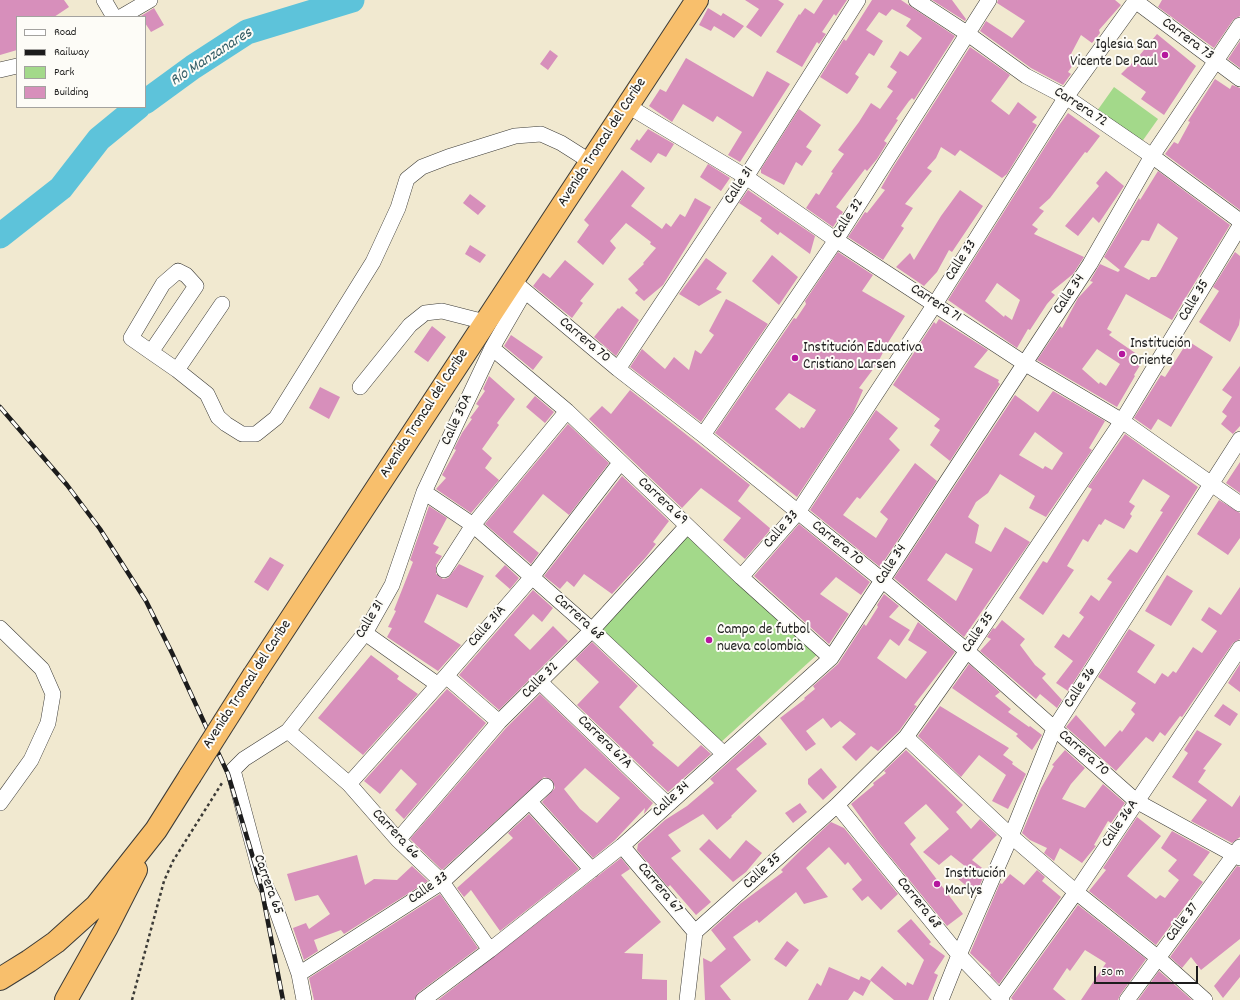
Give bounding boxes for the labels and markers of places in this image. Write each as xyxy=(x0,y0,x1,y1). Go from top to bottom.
place label: Iglesia San Vicente De Paul xyxy=(1070,37,1157,72)
marker: Iglesia San Vicente De Paul xyxy=(1160,50,1170,60)
place label: Institución Oriente xyxy=(1130,336,1191,371)
place label: Institución Educativa Cristiano Larsen xyxy=(803,340,922,375)
marker: Institución Oriente xyxy=(1117,349,1127,359)
marker: Institución Educativa Cristiano Larsen xyxy=(790,353,800,363)
place label: Campo de futbol nueva colombia xyxy=(717,622,810,657)
marker: Campo de futbol nueva colombia xyxy=(704,635,714,645)
place label: Institución Marlys xyxy=(945,866,1006,901)
marker: Institución Marlys xyxy=(932,879,942,889)

